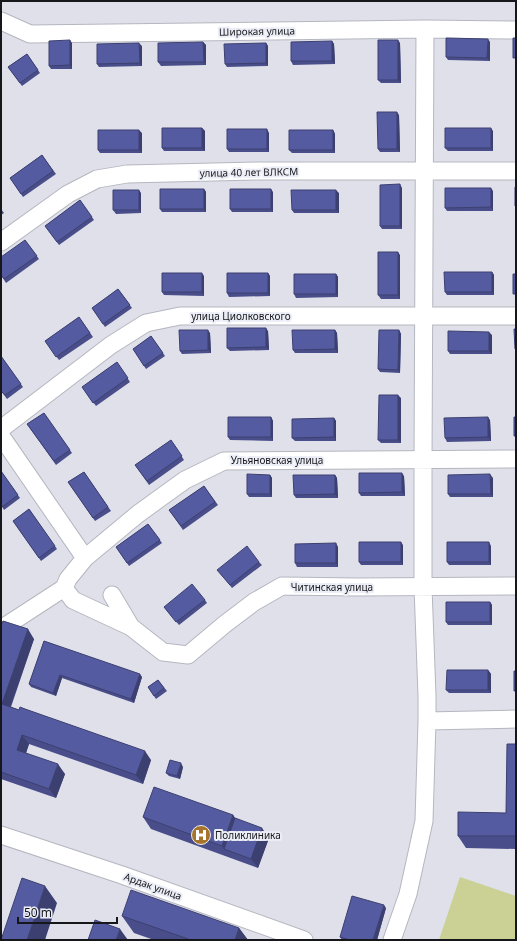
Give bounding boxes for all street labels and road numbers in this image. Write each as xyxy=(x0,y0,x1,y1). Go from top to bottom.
street label: Широкая улица xyxy=(219,23,295,39)
street label: улица 40 лет ВЛКСМ xyxy=(200,164,298,180)
street label: улица Циолковского xyxy=(191,309,291,323)
street label: Ульяновская улица xyxy=(231,453,323,467)
street label: Читинская улица xyxy=(291,580,373,594)
street label: Ардак улица xyxy=(122,869,184,903)

